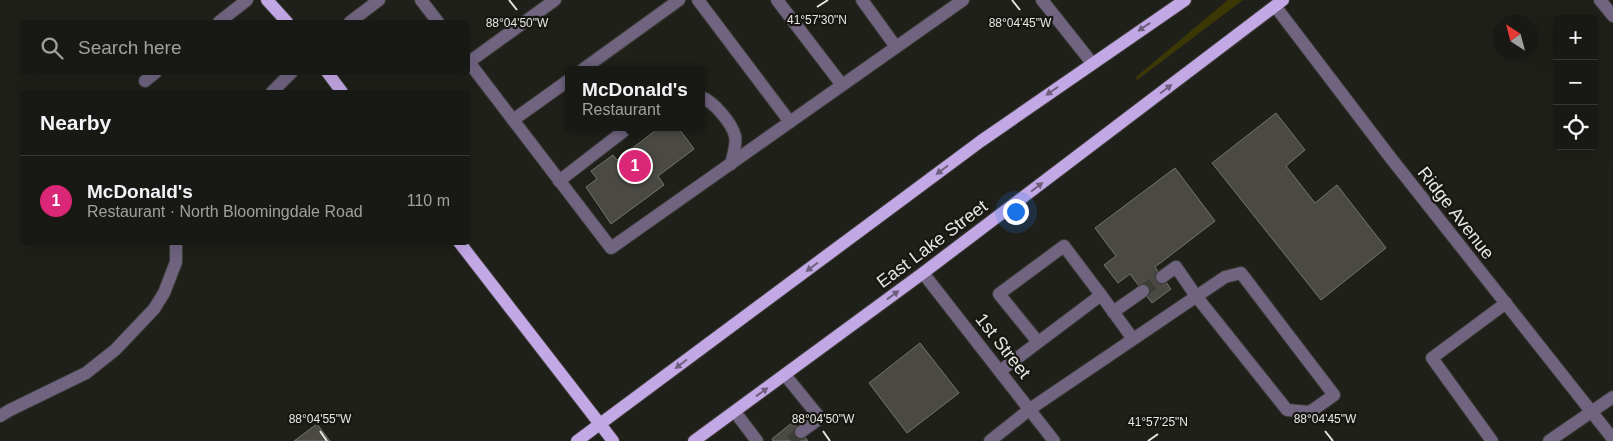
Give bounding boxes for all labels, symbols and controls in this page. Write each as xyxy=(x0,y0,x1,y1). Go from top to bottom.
text: 41°57'30"N xyxy=(787,13,847,27)
north arrow xyxy=(1493,15,1538,60)
map controls xyxy=(1553,15,1598,150)
button: + xyxy=(1553,15,1598,60)
text: 88°04'50"W xyxy=(486,16,549,30)
text: 88°04'45"W xyxy=(989,16,1052,30)
search box xyxy=(20,20,470,75)
one-way arrow xyxy=(1138,23,1151,32)
icon: search xyxy=(38,34,66,62)
text: Search here xyxy=(78,37,182,58)
button: − xyxy=(1553,60,1598,105)
popup xyxy=(565,66,705,131)
text: McDonald's xyxy=(582,79,688,100)
one-way arrow xyxy=(1159,83,1172,94)
one-way arrow xyxy=(1045,86,1059,96)
text: Restaurant xyxy=(582,101,660,118)
button: locate xyxy=(1553,105,1598,150)
text: Nearby xyxy=(40,111,111,134)
pin: 1 xyxy=(619,147,651,185)
street label: Ridge Avenue xyxy=(1414,163,1498,263)
one-way arrow xyxy=(936,164,949,175)
text: McDonald's xyxy=(87,181,193,202)
one-way arrow xyxy=(1030,182,1044,192)
text: 1 xyxy=(52,192,60,209)
text: 110 m xyxy=(407,192,450,209)
street label: East Lake Street xyxy=(873,196,991,292)
your location xyxy=(1003,199,1029,225)
text: Restaurant · North Bloomingdale Road xyxy=(87,203,363,220)
one-way arrow xyxy=(806,261,819,272)
one-way arrow xyxy=(886,290,899,301)
street label: 1st Street xyxy=(971,309,1035,383)
one-way arrow xyxy=(675,358,688,368)
one-way arrow xyxy=(755,387,769,397)
text: 88°04'55"W xyxy=(289,412,352,426)
text: 88°04'50"W xyxy=(792,412,855,426)
text: 88°04'45"W xyxy=(1294,412,1357,426)
text: 41°57'25"N xyxy=(1128,415,1188,429)

